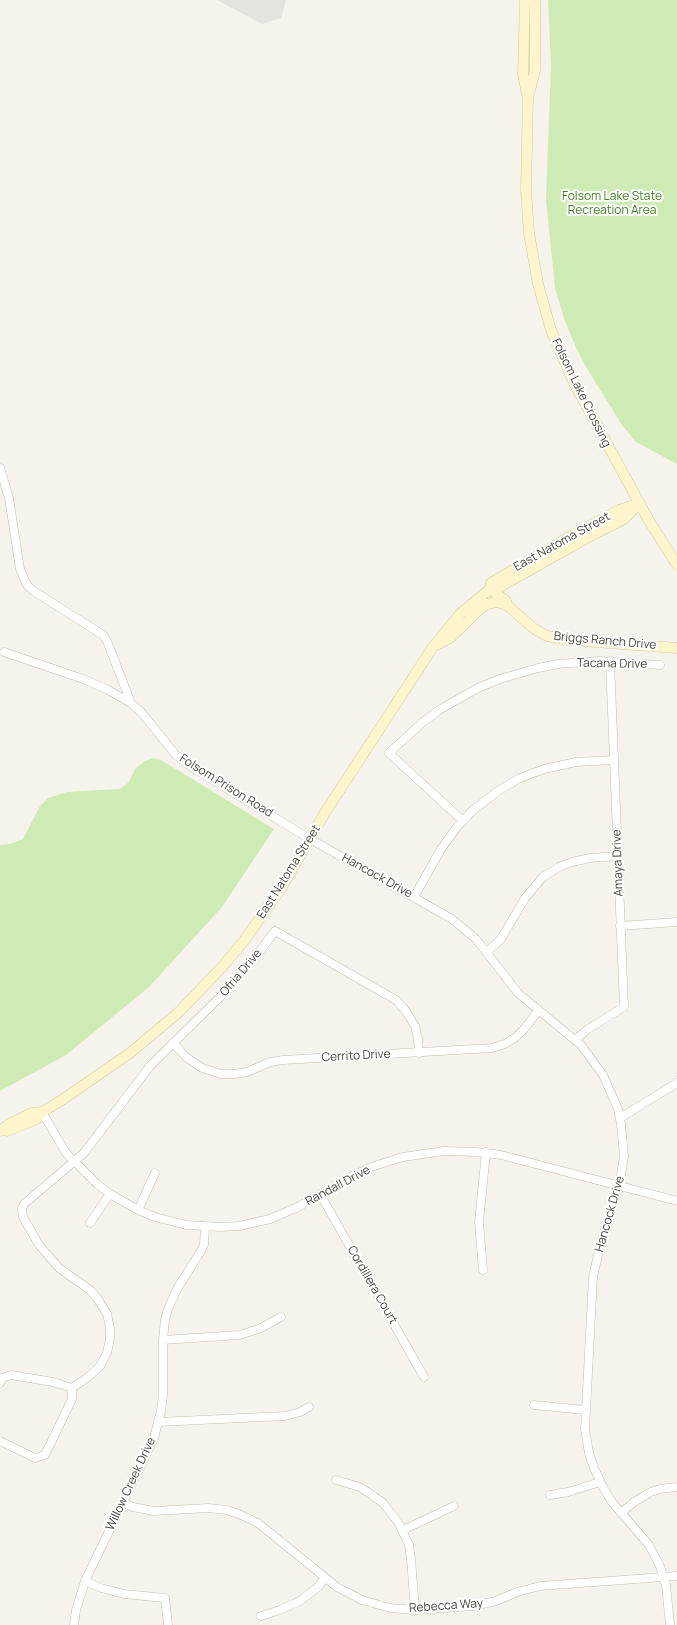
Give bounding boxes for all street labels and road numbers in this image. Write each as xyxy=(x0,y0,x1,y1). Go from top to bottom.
street label: Folsom Lake Crossing xyxy=(548,336,614,450)
street label: East Natoma Street xyxy=(511,510,613,574)
street label: Briggs Ranch Drive xyxy=(553,629,657,653)
street label: Tacana Drive xyxy=(577,656,647,672)
street label: Folsom Prison Road xyxy=(177,751,275,821)
street label: East Natoma Street xyxy=(254,822,324,922)
street label: Amaya Drive xyxy=(610,829,626,897)
street label: Hancock Drive xyxy=(339,851,415,901)
street label: Ofria Drive xyxy=(217,946,265,1000)
street label: Cerrito Drive xyxy=(321,1047,391,1065)
street label: Randall Drive xyxy=(303,1163,373,1209)
street label: Hancock Drive xyxy=(592,1174,628,1254)
street label: Cordillera Court xyxy=(344,1244,400,1326)
street label: Willow Creek Drive xyxy=(103,1435,159,1533)
street label: Rebecca Way xyxy=(409,1596,483,1616)

